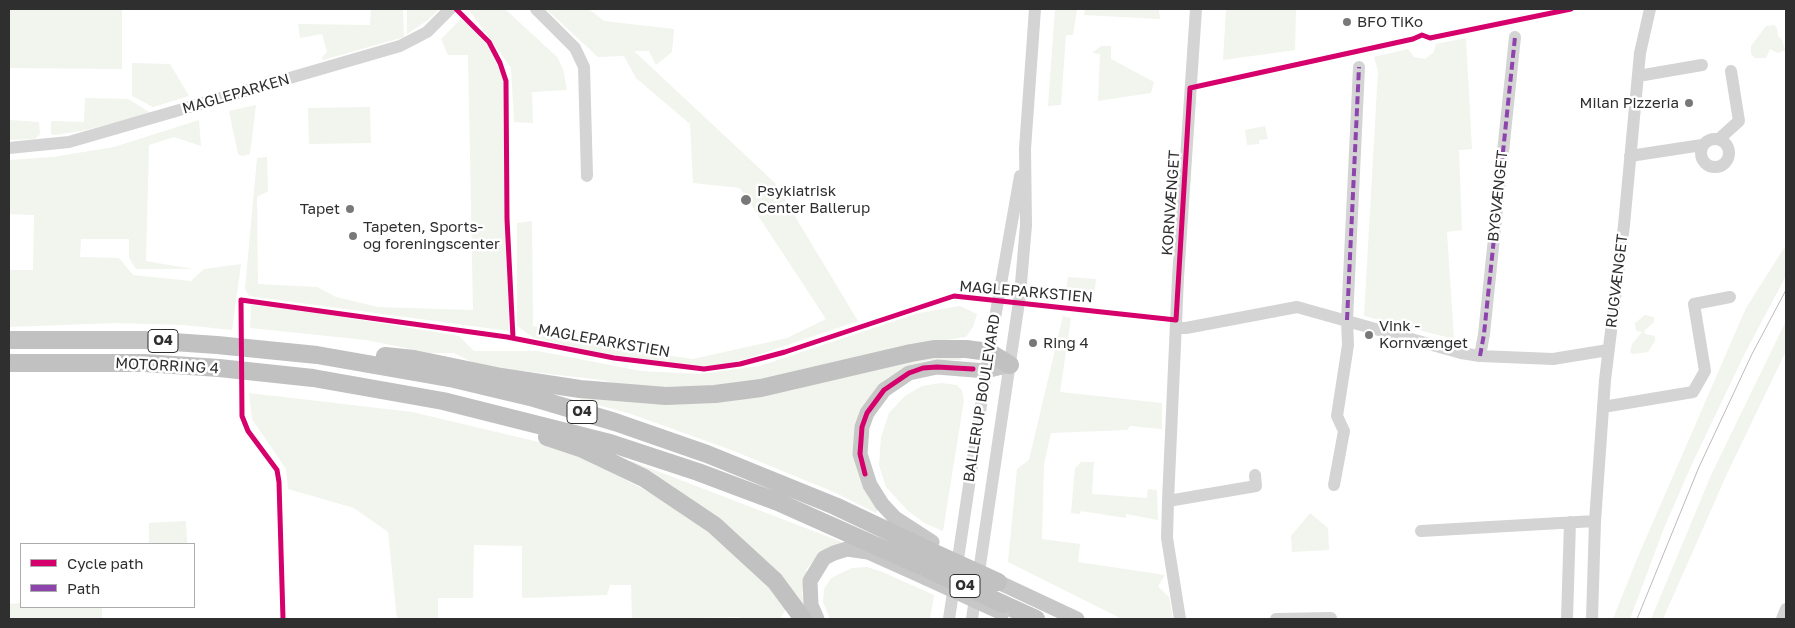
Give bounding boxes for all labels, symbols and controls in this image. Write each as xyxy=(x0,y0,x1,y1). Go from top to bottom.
place label: BFO TiKo xyxy=(1357,13,1423,31)
marker: BFO TiKo xyxy=(1341,16,1353,28)
street label: MAGLEPARKEN xyxy=(180,70,292,118)
place label: Milan Pizzeria xyxy=(1579,94,1679,112)
marker: Milan Pizzeria xyxy=(1683,97,1695,109)
street label: BYGVÆNGET xyxy=(1484,149,1512,243)
street label: KORNVÆNGET xyxy=(1158,150,1184,256)
place label: Psykiatrisk Center Ballerup xyxy=(757,182,870,217)
marker: Psykiatrisk Center Ballerup xyxy=(739,193,753,207)
place label: Tapet xyxy=(300,200,340,218)
marker: Tapet xyxy=(344,203,356,215)
place label: Tapeten, Sports- og foreningscenter xyxy=(363,218,500,253)
marker: Tapeten, Sports- og foreningscenter xyxy=(347,230,359,242)
street label: RUGVÆNGET xyxy=(1602,233,1632,329)
street label: MAGLEPARKSTIEN xyxy=(959,277,1093,307)
street label: BALLERUP BOULEVARD xyxy=(960,313,1004,483)
place label: Vink - Kornvænget xyxy=(1379,317,1468,352)
street label: MAGLEPARKSTIEN xyxy=(537,321,671,361)
marker: Vink - Kornvænget xyxy=(1363,329,1375,341)
road number: O4 xyxy=(148,330,178,352)
place label: Ring 4 xyxy=(1043,334,1089,352)
marker: Ring 4 xyxy=(1027,337,1039,349)
street label: MOTORRING 4 xyxy=(115,354,219,378)
road number: O4 xyxy=(567,401,597,424)
legend xyxy=(20,543,195,608)
text: Cycle path xyxy=(67,554,143,572)
road number: O4 xyxy=(950,574,980,598)
text: Path xyxy=(67,579,100,597)

